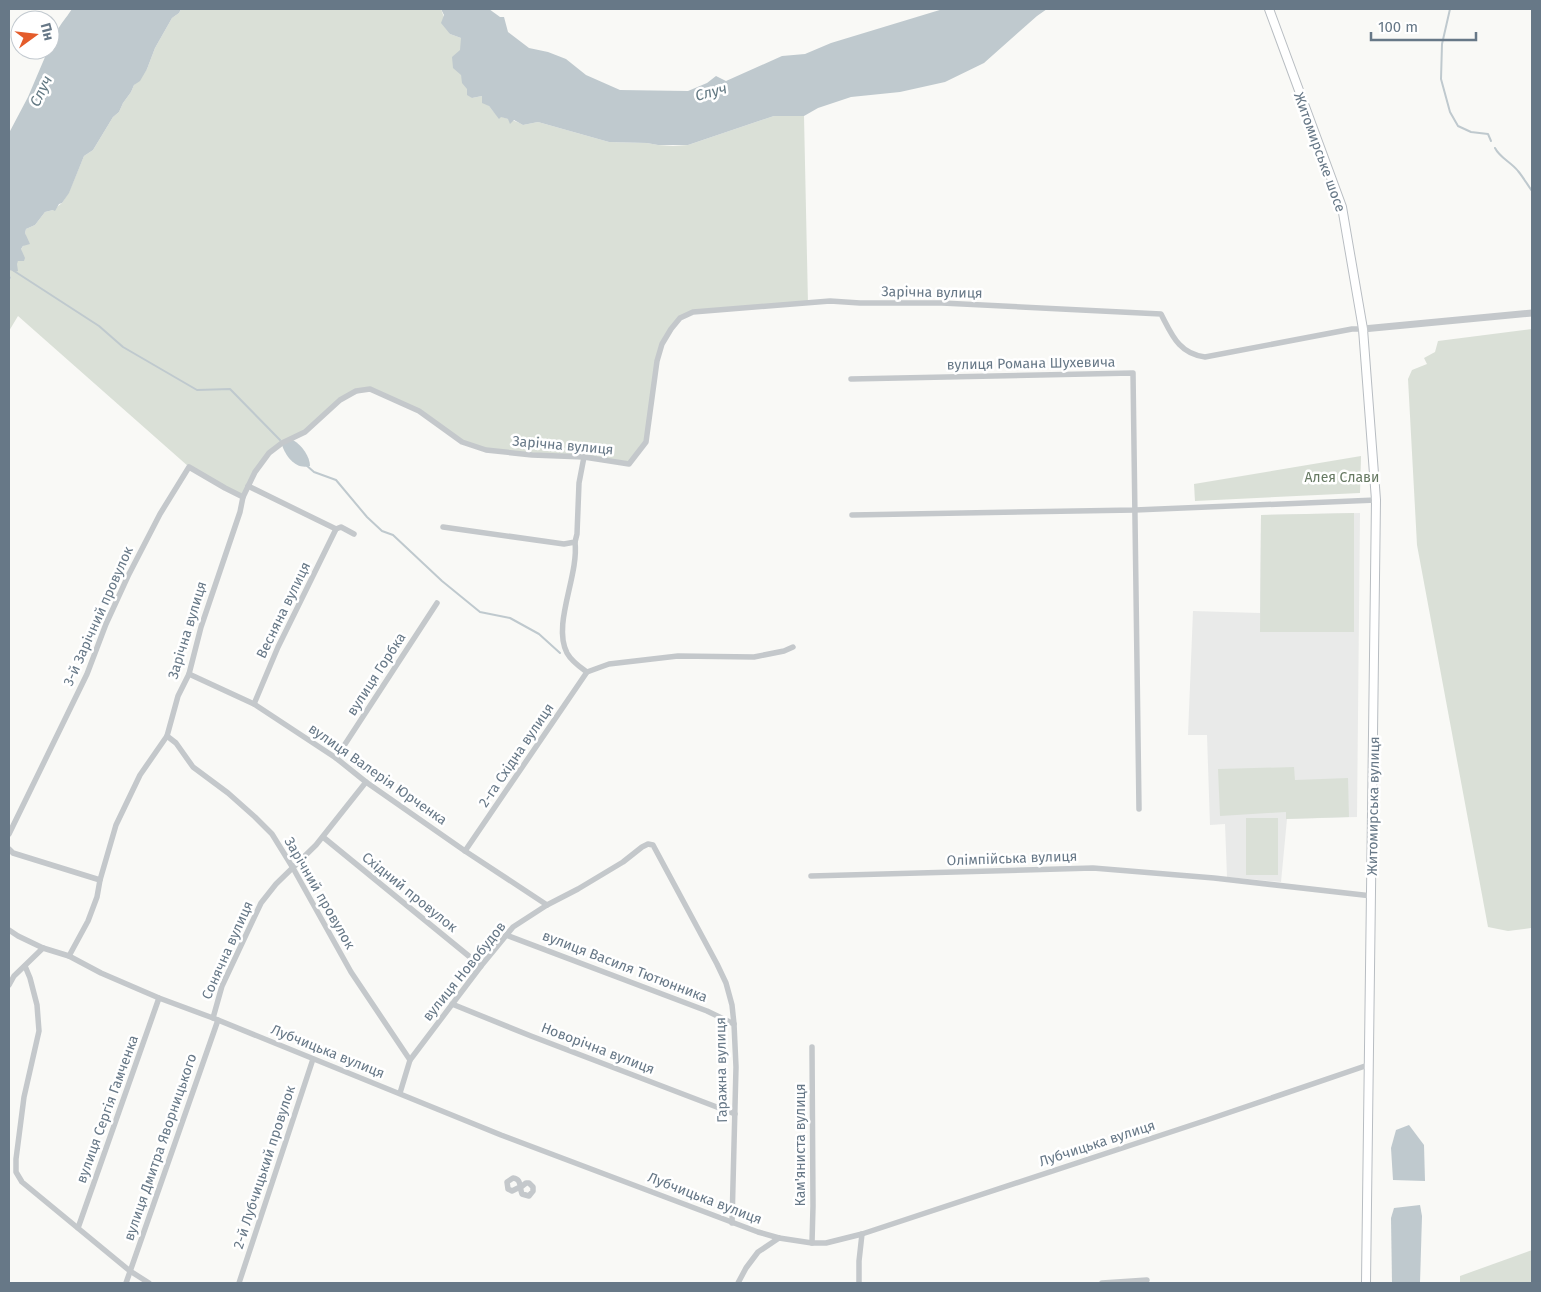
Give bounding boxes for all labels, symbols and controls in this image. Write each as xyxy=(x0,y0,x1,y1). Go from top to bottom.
north arrow xyxy=(10,10,60,60)
scale bar xyxy=(1371,10,1476,42)
text: 100 m xyxy=(1378,18,1418,36)
text: Пн xyxy=(37,21,58,42)
water label: Случ xyxy=(26,73,56,109)
water label: Случ xyxy=(693,79,729,105)
street label: Житомирське шосе xyxy=(1290,90,1349,214)
street label: Зарічна вулиця xyxy=(881,283,983,302)
street label: вулиця Романа Шухевича xyxy=(946,354,1116,373)
street label: Зарічна вулиця xyxy=(512,433,614,458)
park label: Алея Слави xyxy=(1305,469,1379,486)
street label: 3-й Зарічний провулок xyxy=(60,543,137,689)
street label: Весняна вулиця xyxy=(253,559,314,661)
street label: Зарічна вулиця xyxy=(165,579,210,681)
street label: вулиця Горбка xyxy=(343,630,410,719)
street label: 2-га Східна вулиця xyxy=(475,700,558,811)
street label: вулиця Валерія Юрченка xyxy=(305,720,450,829)
street label: Житомирська вулиця xyxy=(1364,736,1383,876)
street label: Зарічний провулок xyxy=(281,834,359,953)
street label: Олімпійська вулиця xyxy=(946,848,1078,869)
street label: Східний провулок xyxy=(359,849,461,936)
street label: Сонячна вулиця xyxy=(198,898,257,1002)
street label: вулиця Новобудов xyxy=(419,918,510,1024)
street label: вулиця Василя Тютюнника xyxy=(540,927,710,1006)
street label: Гаражна вулиця xyxy=(712,1017,731,1123)
street label: Новорічна вулиця xyxy=(539,1019,657,1078)
street label: Лубчицька вулиця xyxy=(269,1021,387,1082)
street label: вулиця Сергія Гамченка xyxy=(73,1033,142,1186)
street label: вулиця Дмитра Яворницького xyxy=(120,1051,201,1243)
street label: 2-й Лубчицький провулок xyxy=(230,1083,299,1251)
street label: Кам'яниста вулиця xyxy=(792,1084,809,1206)
street label: Лубчицька вулиця xyxy=(1037,1117,1157,1170)
street label: Лубчицька вулиця xyxy=(645,1169,764,1228)

